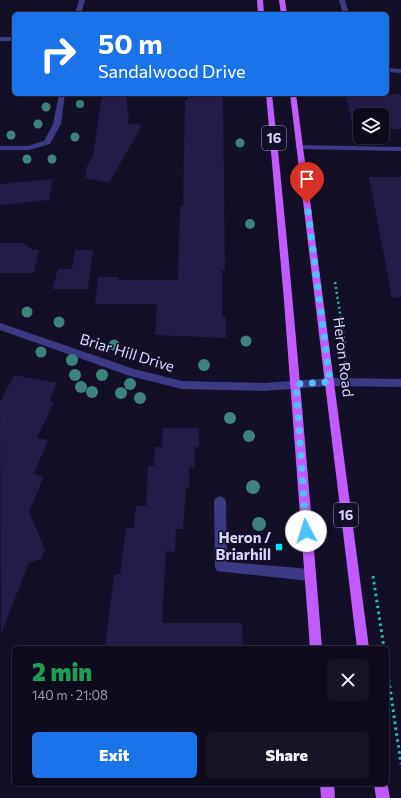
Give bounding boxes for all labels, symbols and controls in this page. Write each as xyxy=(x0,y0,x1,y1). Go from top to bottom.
text: 50 m xyxy=(98,26,163,60)
icon: right xyxy=(32,28,84,80)
text: Sandalwood Drive xyxy=(98,60,246,82)
map controls xyxy=(353,108,389,144)
button: layers xyxy=(353,108,389,144)
road number: 16 xyxy=(262,126,286,150)
pin xyxy=(290,162,324,203)
icon: arrive xyxy=(296,168,318,190)
street label: Heron Road xyxy=(330,316,358,398)
street label: Briar Hill Drive xyxy=(78,329,177,375)
road number: 16 xyxy=(334,503,358,527)
position arrow xyxy=(285,510,327,552)
place label: Heron / Briarhill xyxy=(216,528,271,563)
marker: Heron / Briarhill xyxy=(274,542,284,552)
text: 2 min xyxy=(32,657,92,686)
button: close xyxy=(327,659,369,701)
text: 140 m · 21:08 xyxy=(32,687,108,703)
button: Exit xyxy=(32,732,197,778)
button: Share xyxy=(205,732,369,778)

